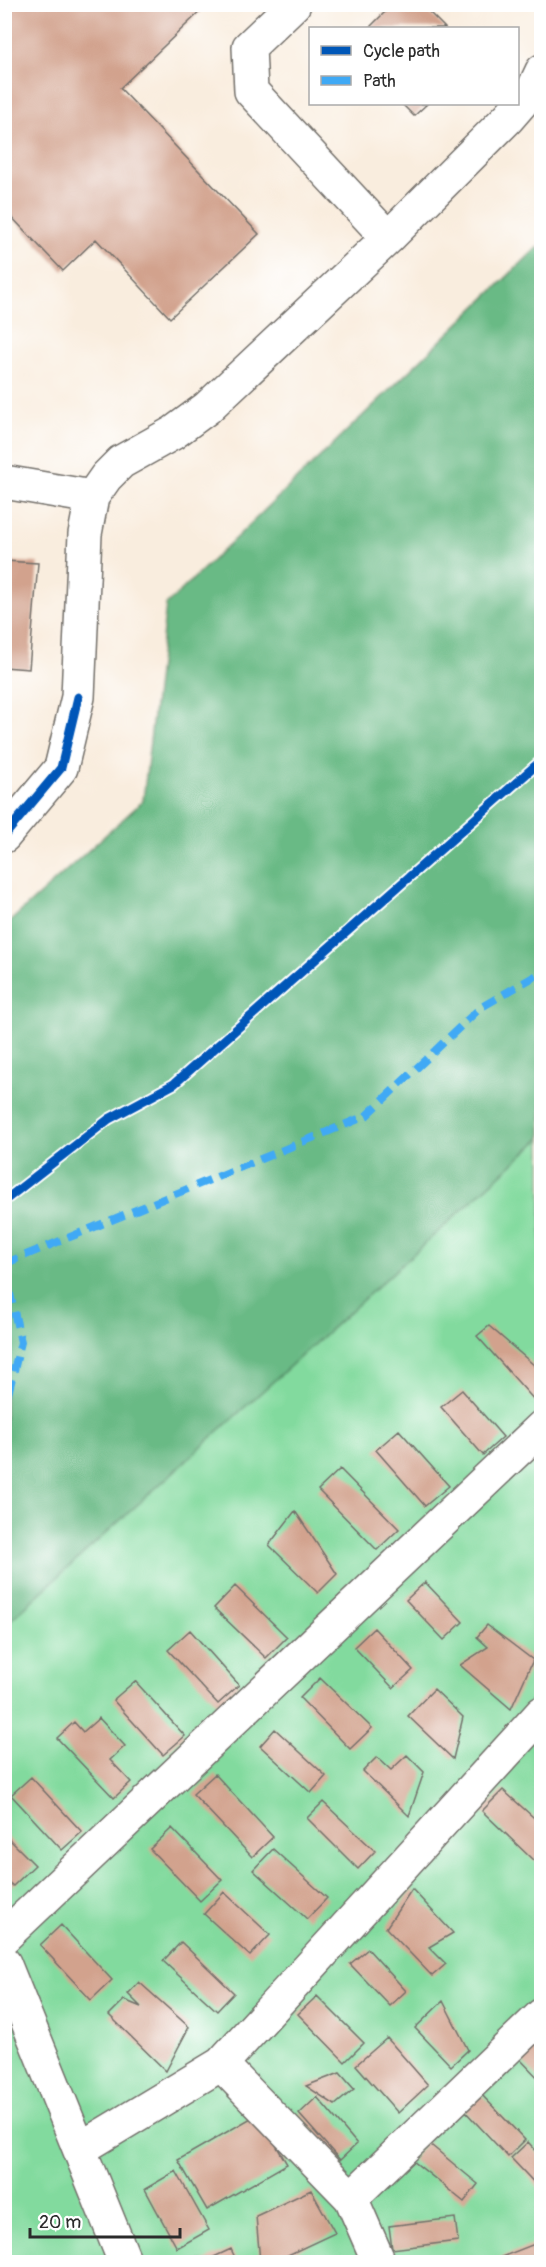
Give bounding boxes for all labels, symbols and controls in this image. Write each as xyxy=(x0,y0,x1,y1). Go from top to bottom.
legend xyxy=(309,27,519,105)
text: Cycle path xyxy=(363,40,440,63)
text: Path xyxy=(363,70,396,93)
scale bar xyxy=(30,2201,180,2239)
text: 20 m xyxy=(39,2211,81,2234)

